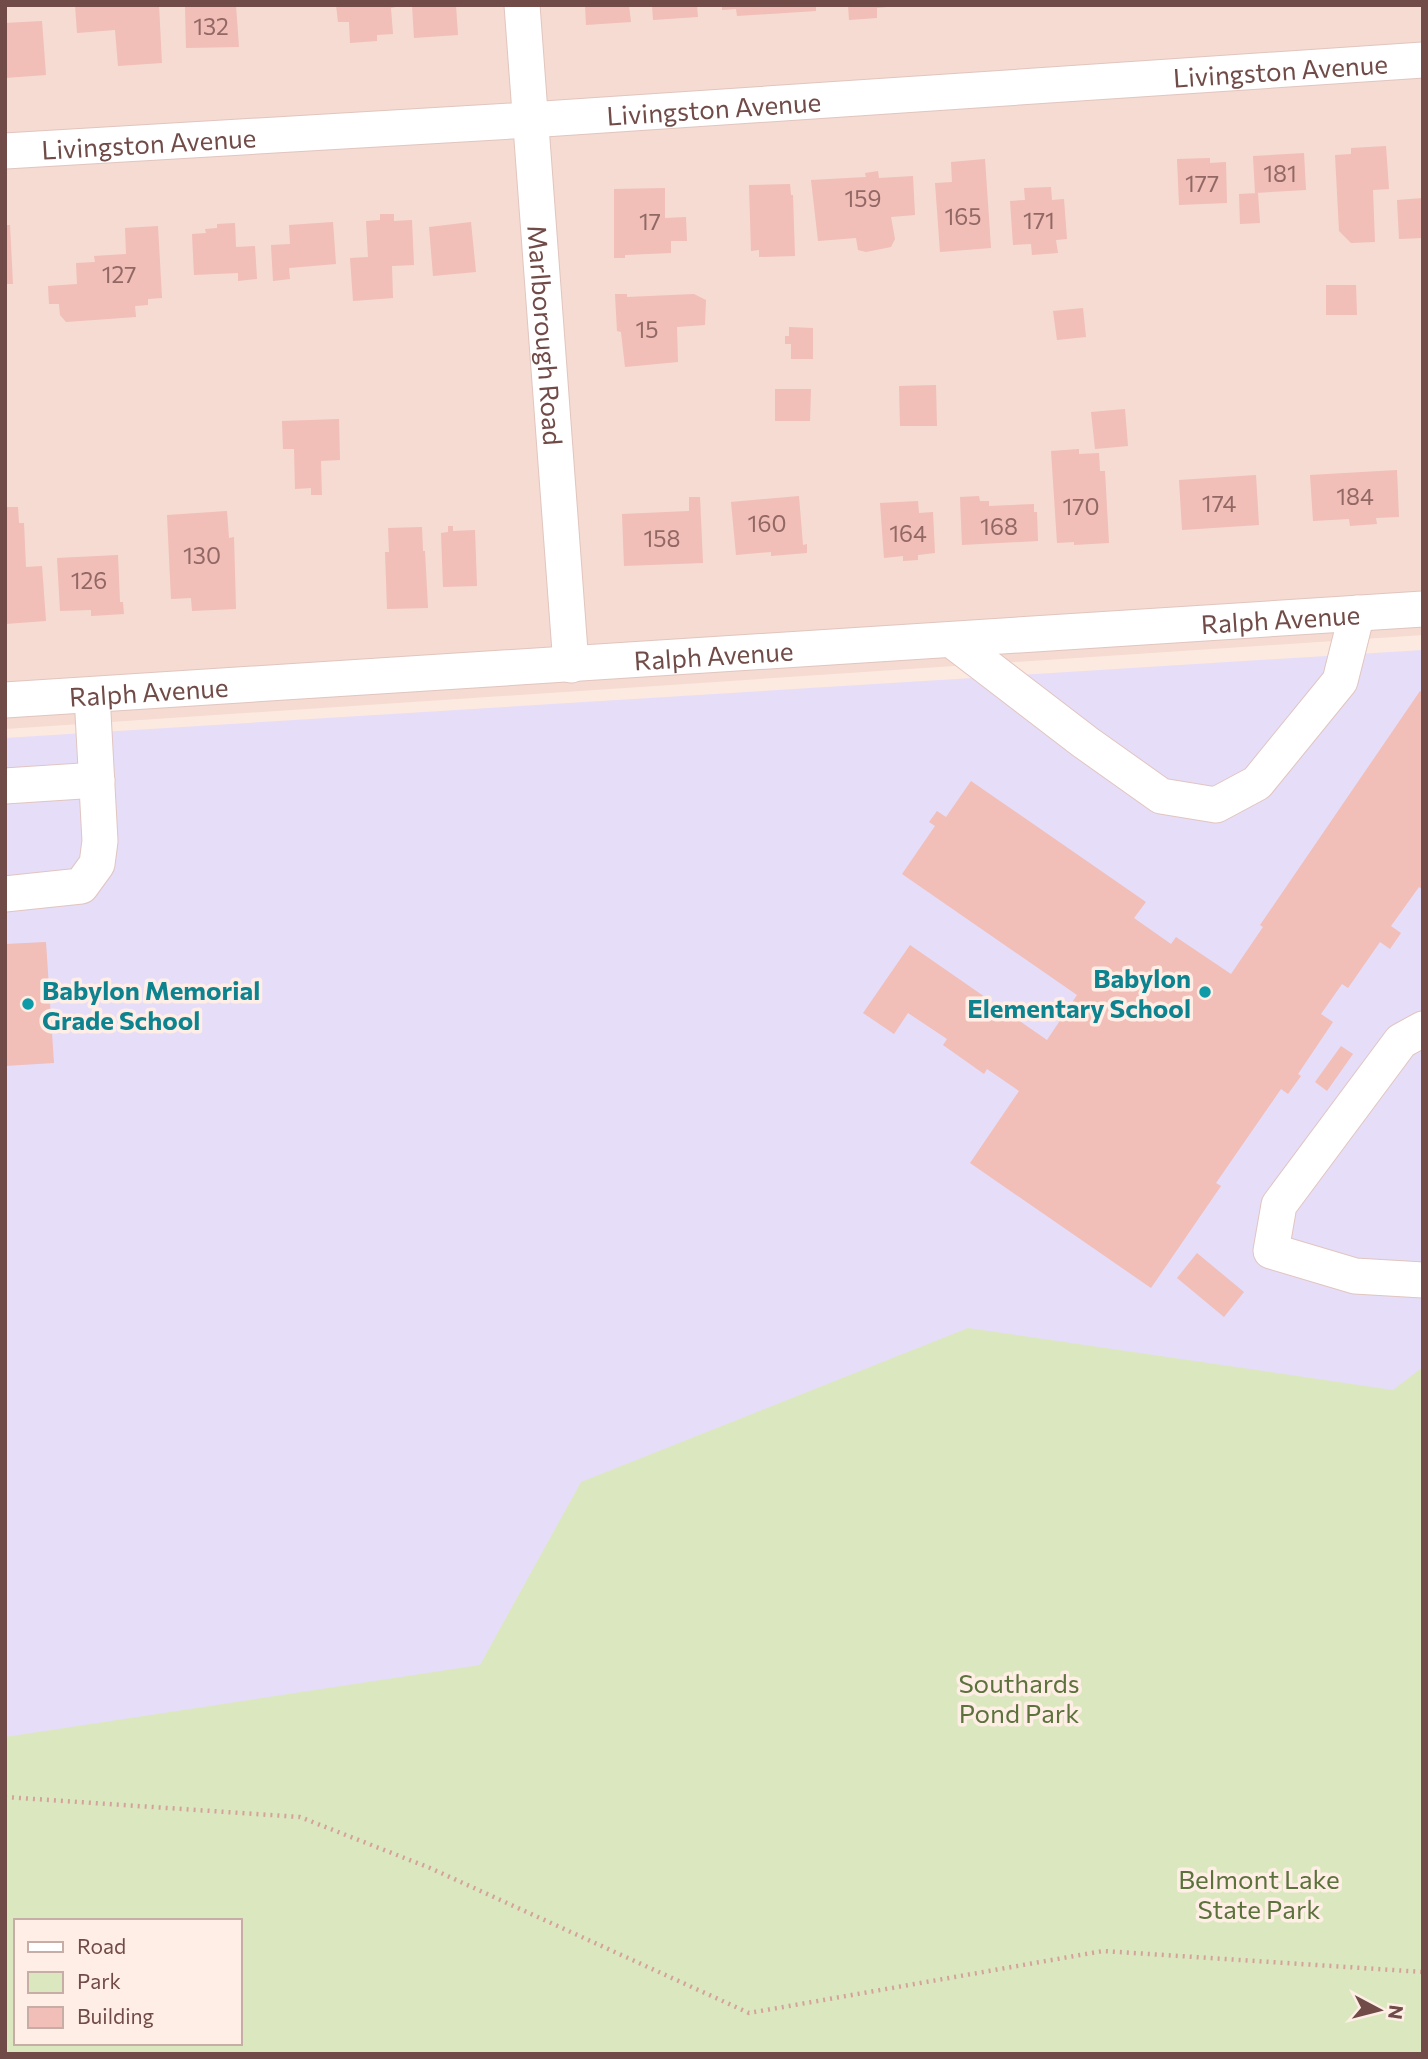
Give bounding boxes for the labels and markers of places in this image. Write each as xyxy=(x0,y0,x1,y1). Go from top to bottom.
place label: Babylon Elementary School xyxy=(967,962,1191,1023)
place label: Babylon Memorial Grade School xyxy=(42,974,260,1035)
marker: Babylon Elementary School xyxy=(1197,984,1213,1000)
marker: Babylon Memorial Grade School xyxy=(20,996,36,1012)

